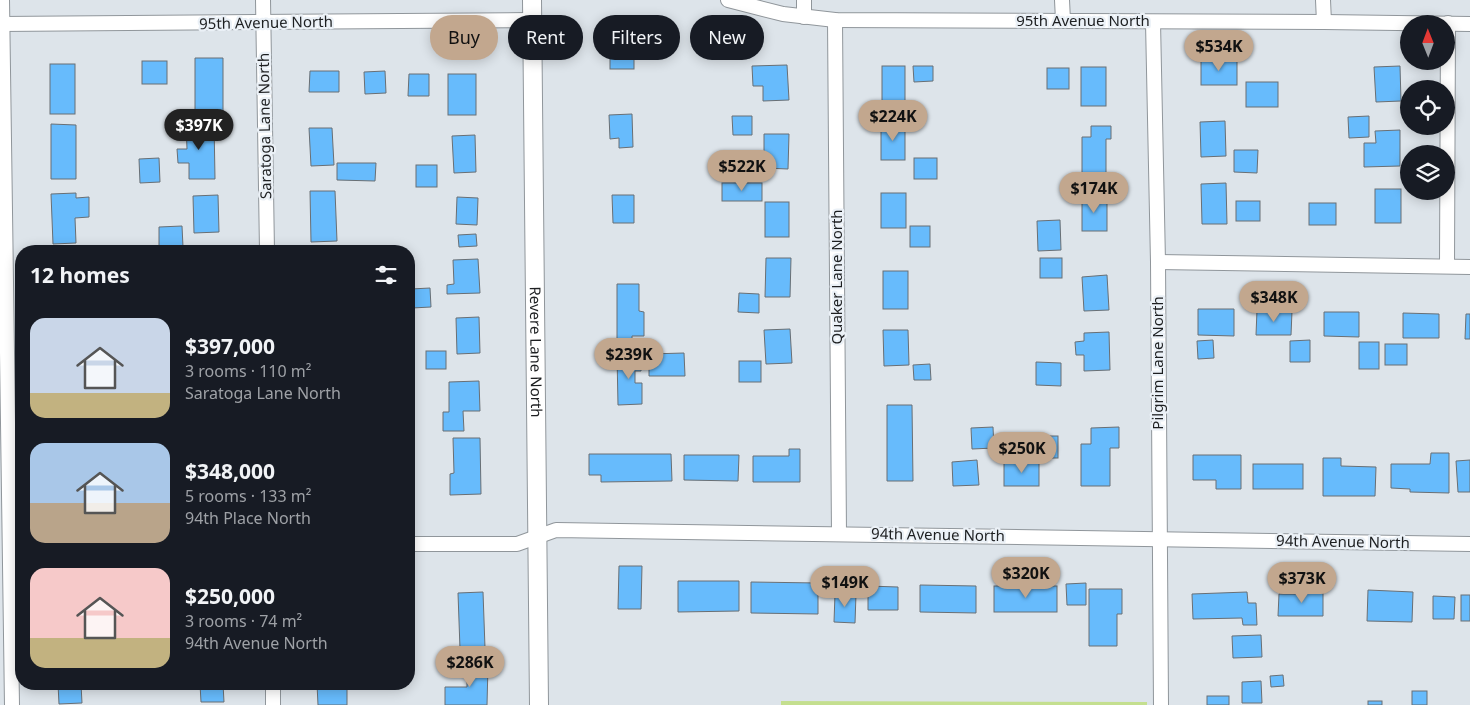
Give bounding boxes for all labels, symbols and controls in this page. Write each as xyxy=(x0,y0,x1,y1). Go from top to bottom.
street label: 95th Avenue North xyxy=(1016,10,1150,30)
street label: 95th Avenue North xyxy=(199,11,333,33)
chip: Buy xyxy=(430,15,498,60)
chip: Rent xyxy=(508,15,583,60)
chip: Filters xyxy=(593,15,680,60)
chip: New xyxy=(690,15,764,60)
north arrow xyxy=(1400,15,1455,70)
map controls xyxy=(1400,15,1455,200)
pin: $534K xyxy=(1184,30,1254,72)
text: $534K xyxy=(1195,35,1243,57)
street label: Saratoga Lane North xyxy=(253,53,275,199)
button: locate xyxy=(1400,80,1455,135)
pin: $224K xyxy=(858,100,928,142)
text: $224K xyxy=(869,105,917,127)
pin: $397K xyxy=(164,108,234,151)
text: $397K xyxy=(175,114,223,136)
button: layers xyxy=(1400,145,1455,200)
pin: $522K xyxy=(707,150,777,192)
text: $522K xyxy=(718,155,766,177)
pin: $174K xyxy=(1059,172,1129,214)
text: $174K xyxy=(1070,177,1118,199)
street label: Quaker Lane North xyxy=(826,209,846,345)
text: 12 homes xyxy=(30,261,130,289)
icon: filters xyxy=(372,261,400,289)
pin: $348K xyxy=(1239,280,1309,323)
street label: Revere Lane North xyxy=(526,286,547,418)
text: $348K xyxy=(1250,286,1298,308)
street label: Pilgrim Lane North xyxy=(1147,296,1167,430)
text: $397,000 xyxy=(185,332,275,360)
icon: home xyxy=(70,338,130,398)
pin: $239K xyxy=(594,338,664,380)
text: $239K xyxy=(605,343,653,365)
text: 3 rooms · 110 m² xyxy=(185,360,311,382)
text: Saratoga Lane North xyxy=(185,382,341,404)
pin: $250K xyxy=(987,432,1057,474)
text: $250K xyxy=(998,437,1046,459)
text: $348,000 xyxy=(185,457,275,485)
icon: home xyxy=(70,463,130,523)
text: 5 rooms · 133 m² xyxy=(185,485,311,507)
text: 94th Place North xyxy=(185,507,311,529)
street label: 94th Avenue North xyxy=(871,523,1005,545)
street label: 94th Avenue North xyxy=(1276,530,1410,552)
pin: $320K xyxy=(991,556,1061,599)
text: $320K xyxy=(1002,562,1050,584)
pin: $373K xyxy=(1267,562,1337,604)
pin: $149K xyxy=(810,566,880,608)
text: $373K xyxy=(1278,567,1326,589)
text: $149K xyxy=(821,571,869,593)
text: $250,000 xyxy=(185,582,275,610)
icon: home xyxy=(70,588,130,648)
text: 3 rooms · 74 m² xyxy=(185,610,302,632)
text: 94th Avenue North xyxy=(185,632,328,654)
pin: $286K xyxy=(435,646,505,688)
text: $286K xyxy=(446,651,494,673)

